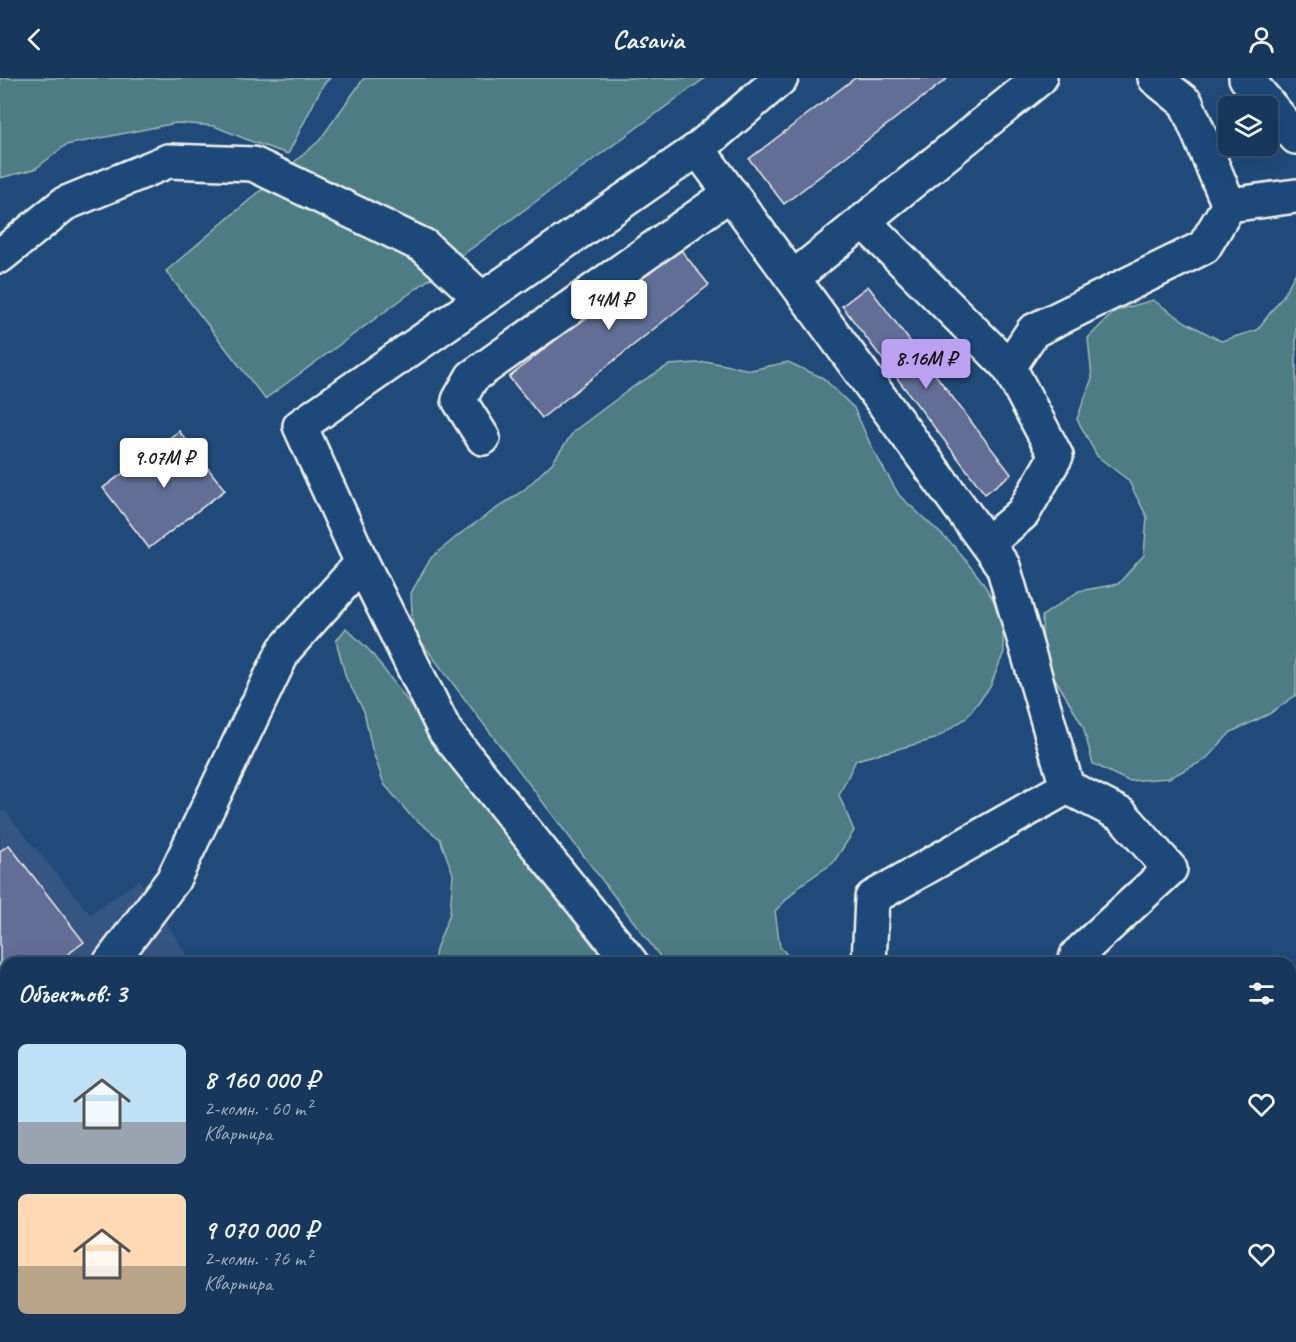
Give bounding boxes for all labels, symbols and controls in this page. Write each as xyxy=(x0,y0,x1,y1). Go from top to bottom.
text: Casavia xyxy=(612,22,684,56)
icon: back xyxy=(18,23,51,56)
icon: person xyxy=(1245,23,1278,56)
map controls xyxy=(1218,96,1278,156)
button: layers xyxy=(1218,96,1278,156)
pin: 14M ₽ xyxy=(567,280,651,331)
text: 14M ₽ xyxy=(585,287,633,312)
pin: 8.16M ₽ xyxy=(871,339,981,390)
text: 8.16M ₽ xyxy=(895,346,957,371)
pin: 9.07M ₽ xyxy=(109,438,219,489)
text: 9.07M ₽ xyxy=(134,445,194,470)
text: Объектов: 3 xyxy=(18,977,127,1010)
icon: filters xyxy=(1245,977,1278,1010)
text: 8 160 000 ₽ xyxy=(204,1063,319,1096)
icon: home xyxy=(66,1068,138,1140)
icon: heart xyxy=(1245,1088,1278,1121)
text: 2-комн. · 60 m² xyxy=(204,1096,312,1121)
text: Квартира xyxy=(204,1121,272,1146)
text: 9 070 000 ₽ xyxy=(204,1213,318,1246)
icon: home xyxy=(66,1218,138,1290)
icon: heart xyxy=(1245,1238,1278,1271)
text: 2-комн. · 76 m² xyxy=(204,1246,312,1271)
text: Квартира xyxy=(204,1271,272,1296)

